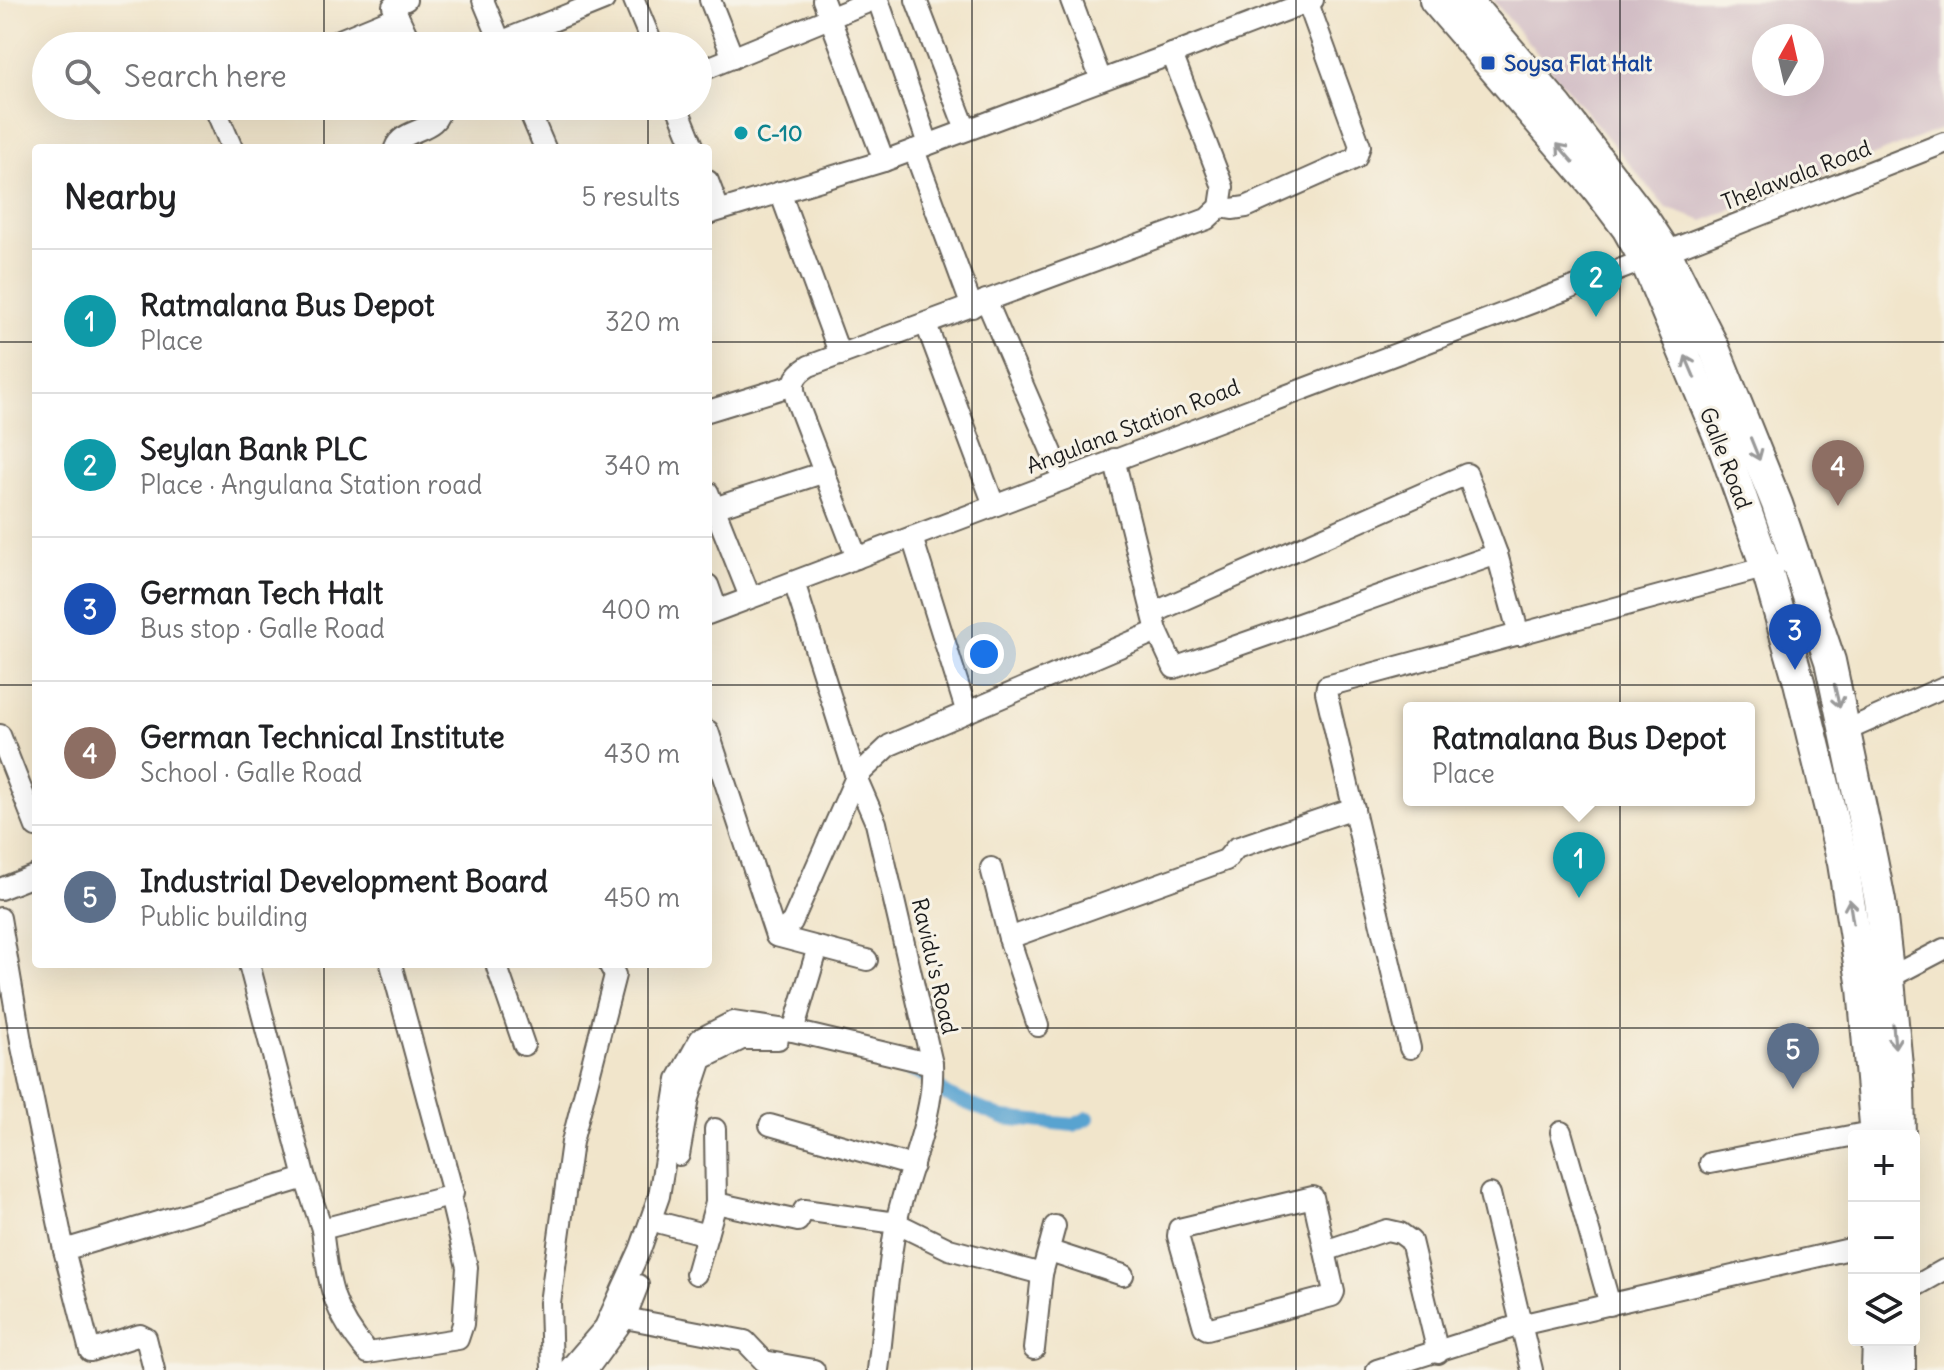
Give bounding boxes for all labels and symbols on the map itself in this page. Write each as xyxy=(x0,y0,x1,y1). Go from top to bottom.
north arrow xyxy=(1752,24,1824,96)
place label: Soysa Flat Halt xyxy=(1504,49,1653,77)
marker: Soysa Flat Halt xyxy=(1479,54,1497,72)
place label: C-10 xyxy=(757,119,802,147)
marker: C-10 xyxy=(732,124,750,142)
street label: Thelawala Road xyxy=(1717,134,1875,216)
one-way arrow xyxy=(1557,143,1575,163)
pin: 2 xyxy=(1570,251,1622,317)
one-way arrow xyxy=(1682,355,1696,380)
street label: Angulana Station Road xyxy=(1022,372,1244,480)
street label: Galle Road xyxy=(1694,403,1758,513)
one-way arrow xyxy=(1749,436,1764,461)
pin: 4 xyxy=(1812,440,1864,506)
pin: 3 xyxy=(1769,604,1821,670)
your location xyxy=(964,634,1004,674)
one-way arrow xyxy=(1830,682,1845,708)
pin: 1 xyxy=(1553,832,1605,898)
street label: Ravidu's Road xyxy=(906,895,964,1037)
one-way arrow xyxy=(1842,898,1857,924)
one-way arrow xyxy=(1887,1022,1902,1049)
pin: 5 xyxy=(1767,1023,1819,1089)

